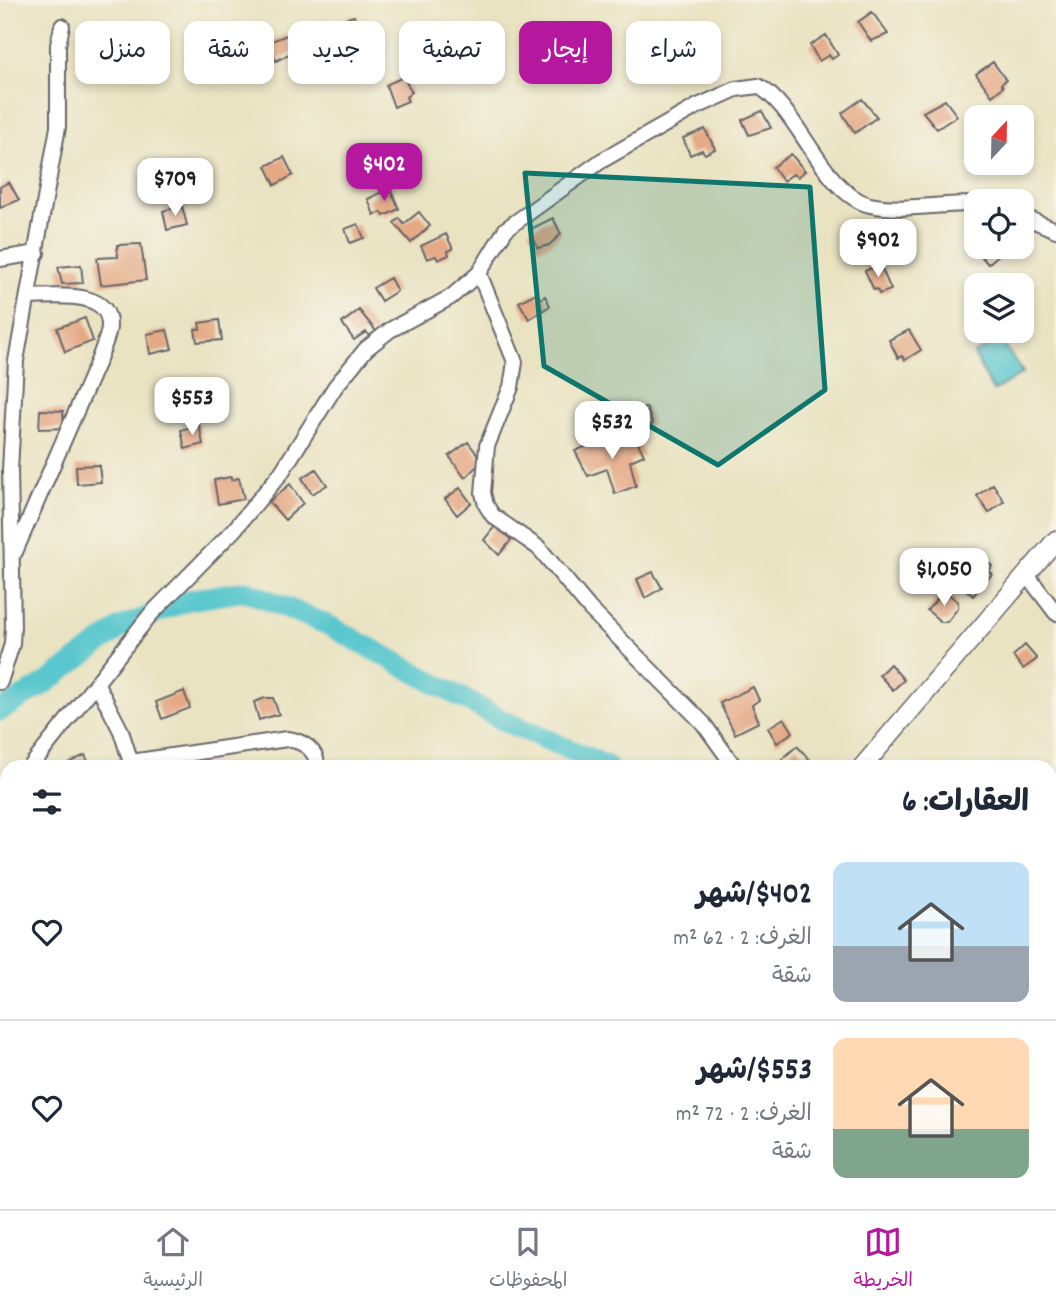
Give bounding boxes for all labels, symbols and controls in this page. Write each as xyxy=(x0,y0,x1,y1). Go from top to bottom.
chip: منزل xyxy=(75,21,170,84)
chip: شقة xyxy=(184,21,274,84)
chip: جديد xyxy=(288,21,385,84)
chip: تصفية xyxy=(399,21,505,84)
chip: إيجار xyxy=(519,21,612,84)
chip: شراء xyxy=(626,21,721,84)
north arrow xyxy=(964,105,1034,175)
map controls xyxy=(964,105,1034,343)
pin: $402 xyxy=(343,144,425,203)
text: $402 xyxy=(362,149,406,182)
pin: $709 xyxy=(134,158,216,218)
text: $709 xyxy=(153,164,197,197)
button: locate xyxy=(964,189,1034,259)
pin: $902 xyxy=(837,219,919,279)
text: $902 xyxy=(856,225,900,258)
button: layers xyxy=(964,273,1034,343)
pin: $553 xyxy=(151,378,233,437)
text: $553 xyxy=(170,383,214,416)
pin: $532 xyxy=(571,402,653,461)
text: $532 xyxy=(591,407,633,440)
pin: $1,050 xyxy=(887,548,1001,608)
text: $1,050 xyxy=(916,554,972,587)
icon: filters xyxy=(28,783,66,821)
text: العقارات: 6 xyxy=(902,783,1029,826)
text: $402/شهر xyxy=(696,875,812,918)
icon: home xyxy=(889,890,973,974)
icon: heart xyxy=(28,913,66,951)
text: الغرف: 2 · 62 m² xyxy=(673,923,812,956)
text: شقة xyxy=(772,961,812,994)
text: $553/شهر xyxy=(697,1051,812,1094)
icon: home xyxy=(889,1066,973,1150)
icon: heart xyxy=(28,1089,66,1127)
text: الغرف: 2 · 72 m² xyxy=(676,1099,812,1132)
text: شقة xyxy=(772,1137,812,1170)
tab: الرئيسية xyxy=(143,1223,203,1296)
tab: المحفوظات xyxy=(489,1223,567,1296)
tab: الخريطة xyxy=(854,1223,913,1296)

